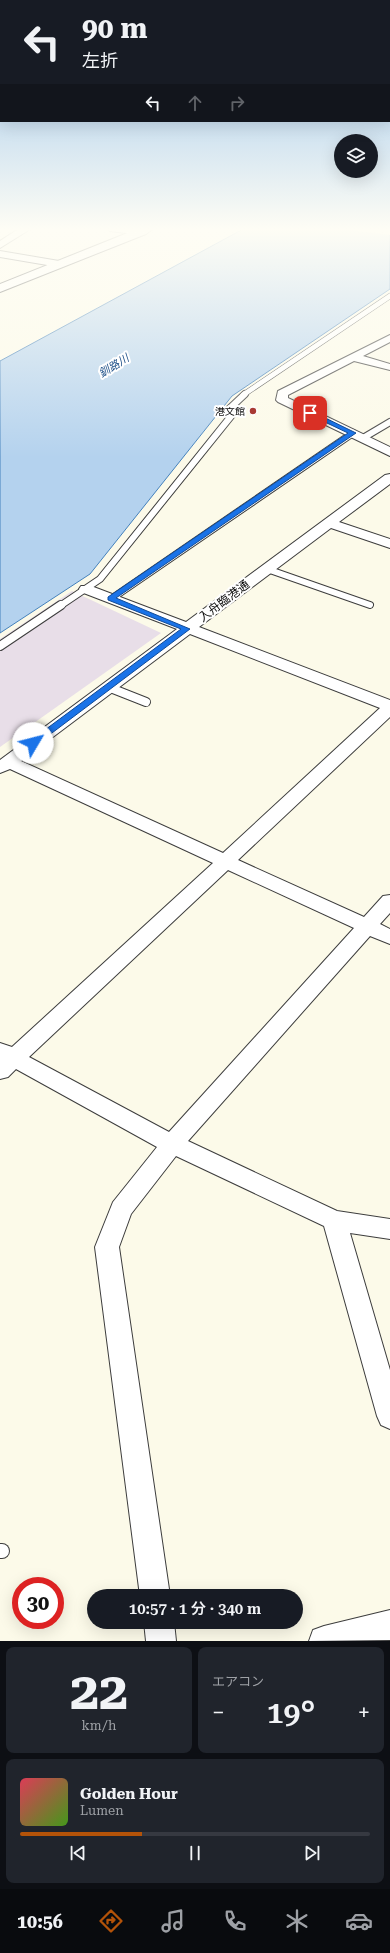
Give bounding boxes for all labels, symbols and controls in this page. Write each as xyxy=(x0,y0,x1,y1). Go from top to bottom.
text: 90 m xyxy=(82,12,147,45)
icon: left xyxy=(16,16,68,68)
text: 左折 xyxy=(82,50,118,71)
icon: left xyxy=(142,92,164,114)
icon: ahead xyxy=(184,92,206,114)
icon: right xyxy=(226,92,248,114)
map controls xyxy=(334,134,378,178)
button: layers xyxy=(334,134,378,178)
water label: 釧路川 xyxy=(97,351,132,380)
pin xyxy=(293,396,327,430)
icon: arrive xyxy=(299,402,321,424)
place label: 港文館 xyxy=(215,406,245,417)
marker: 港文館 xyxy=(248,406,258,416)
street label: 入舟臨港通 xyxy=(196,577,252,625)
position arrow xyxy=(12,722,54,764)
speed limit sign: 30 xyxy=(12,1577,64,1629)
text: 10:57 · 1 分 · 340 m xyxy=(129,1600,261,1618)
text: 22 xyxy=(70,1661,128,1722)
text: エアコン xyxy=(212,1674,264,1689)
text: 19° xyxy=(267,1695,315,1730)
text: − xyxy=(212,1700,224,1725)
text: + xyxy=(358,1700,370,1725)
text: km/h xyxy=(82,1718,116,1733)
text: Golden Hour xyxy=(80,1785,178,1803)
text: Lumen xyxy=(80,1803,124,1818)
icon: previous xyxy=(67,1842,89,1864)
icon: pause xyxy=(184,1842,206,1864)
icon: next xyxy=(301,1842,323,1864)
icon: directions xyxy=(97,1907,125,1935)
icon: music xyxy=(159,1907,187,1935)
icon: phone xyxy=(221,1907,249,1935)
icon: climate xyxy=(283,1907,311,1935)
icon: car xyxy=(345,1907,373,1935)
text: 10:56 xyxy=(17,1911,63,1932)

